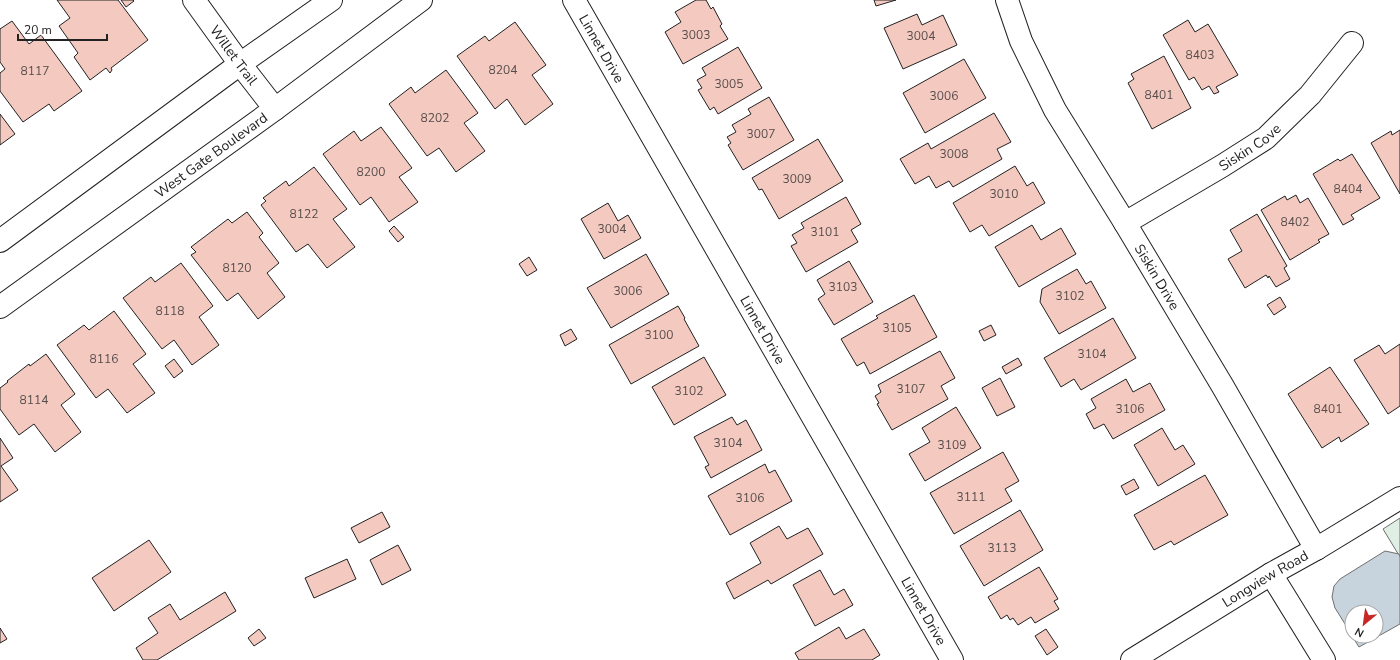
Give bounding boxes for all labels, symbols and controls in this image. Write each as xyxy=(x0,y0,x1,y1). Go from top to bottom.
street label: Linnet Drive xyxy=(575,11,629,86)
scale bar xyxy=(18,16,107,42)
street label: Willet Trail xyxy=(206,21,263,90)
text: 20 m xyxy=(24,22,52,38)
house number: 3003 xyxy=(682,27,710,43)
house number: 3004 xyxy=(907,28,935,44)
house number: 8403 xyxy=(1186,47,1214,63)
house number: 8204 xyxy=(489,62,517,78)
house number: 8117 xyxy=(21,63,49,79)
house number: 3005 xyxy=(715,76,743,92)
house number: 8401 xyxy=(1145,87,1173,103)
house number: 3006 xyxy=(930,88,958,104)
street label: West Gate Boulevard xyxy=(151,108,271,202)
house number: 8202 xyxy=(421,110,449,126)
street label: Siskin Cove xyxy=(1215,119,1285,175)
house number: 3007 xyxy=(747,126,775,142)
house number: 3008 xyxy=(940,146,968,162)
house number: 8200 xyxy=(357,164,385,180)
house number: 3009 xyxy=(783,171,811,187)
house number: 8404 xyxy=(1334,181,1362,197)
house number: 3010 xyxy=(990,186,1018,202)
house number: 8122 xyxy=(290,206,318,222)
house number: 8402 xyxy=(1281,214,1309,230)
house number: 3004 xyxy=(598,221,626,237)
house number: 3101 xyxy=(811,224,839,240)
street label: Siskin Drive xyxy=(1130,240,1184,313)
house number: 8120 xyxy=(223,260,251,276)
house number: 3103 xyxy=(829,279,857,295)
house number: 3006 xyxy=(614,283,642,299)
house number: 3102 xyxy=(1056,288,1084,304)
street label: Linnet Drive xyxy=(736,292,790,367)
house number: 8118 xyxy=(156,303,184,319)
house number: 3105 xyxy=(883,320,911,336)
house number: 3100 xyxy=(645,327,673,343)
house number: 3104 xyxy=(1078,346,1106,362)
house number: 8116 xyxy=(90,351,118,367)
house number: 3107 xyxy=(897,381,925,397)
house number: 3102 xyxy=(675,383,703,399)
house number: 8114 xyxy=(20,392,48,408)
house number: 3106 xyxy=(1116,401,1144,417)
house number: 8401 xyxy=(1314,401,1342,417)
house number: 3104 xyxy=(714,435,742,451)
house number: 3109 xyxy=(938,437,966,453)
house number: 3111 xyxy=(957,489,985,505)
house number: 3106 xyxy=(736,490,764,506)
house number: 3113 xyxy=(988,540,1016,556)
street label: Longview Road xyxy=(1218,546,1312,612)
street label: Linnet Drive xyxy=(897,573,951,649)
north arrow xyxy=(1344,604,1384,644)
text: N xyxy=(1352,624,1367,641)

